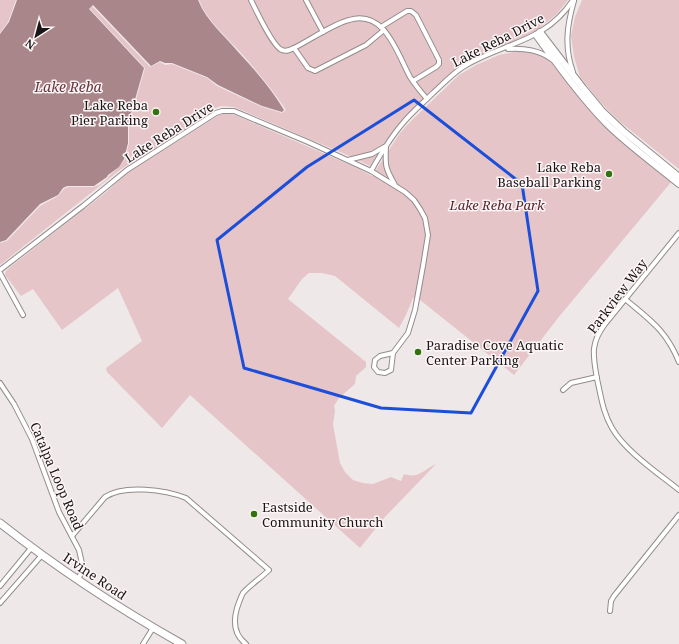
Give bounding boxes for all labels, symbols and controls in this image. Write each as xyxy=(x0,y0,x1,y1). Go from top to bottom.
street label: Lake Reba Drive xyxy=(449,9,547,71)
north arrow xyxy=(16,16,56,56)
text: N xyxy=(22,36,38,53)
water label: Lake Reba xyxy=(33,77,103,96)
place label: Lake Reba Pier Parking xyxy=(71,96,148,129)
street label: Lake Reba Drive xyxy=(121,97,217,167)
marker: Lake Reba Pier Parking xyxy=(151,107,161,117)
place label: Lake Reba Baseball Parking xyxy=(497,158,601,191)
marker: Lake Reba Baseball Parking xyxy=(604,169,614,179)
park label: Lake Reba Park xyxy=(449,196,545,214)
street label: Parkview Way xyxy=(583,254,651,337)
place label: Paradise Cove Aquatic Center Parking xyxy=(426,336,564,369)
marker: Paradise Cove Aquatic Center Parking xyxy=(413,347,423,357)
street label: Catalpa Loop Road xyxy=(26,419,88,533)
place label: Eastside Community Church xyxy=(262,498,383,531)
marker: Eastside Community Church xyxy=(249,509,259,519)
street label: Irvine Road xyxy=(60,548,130,604)

